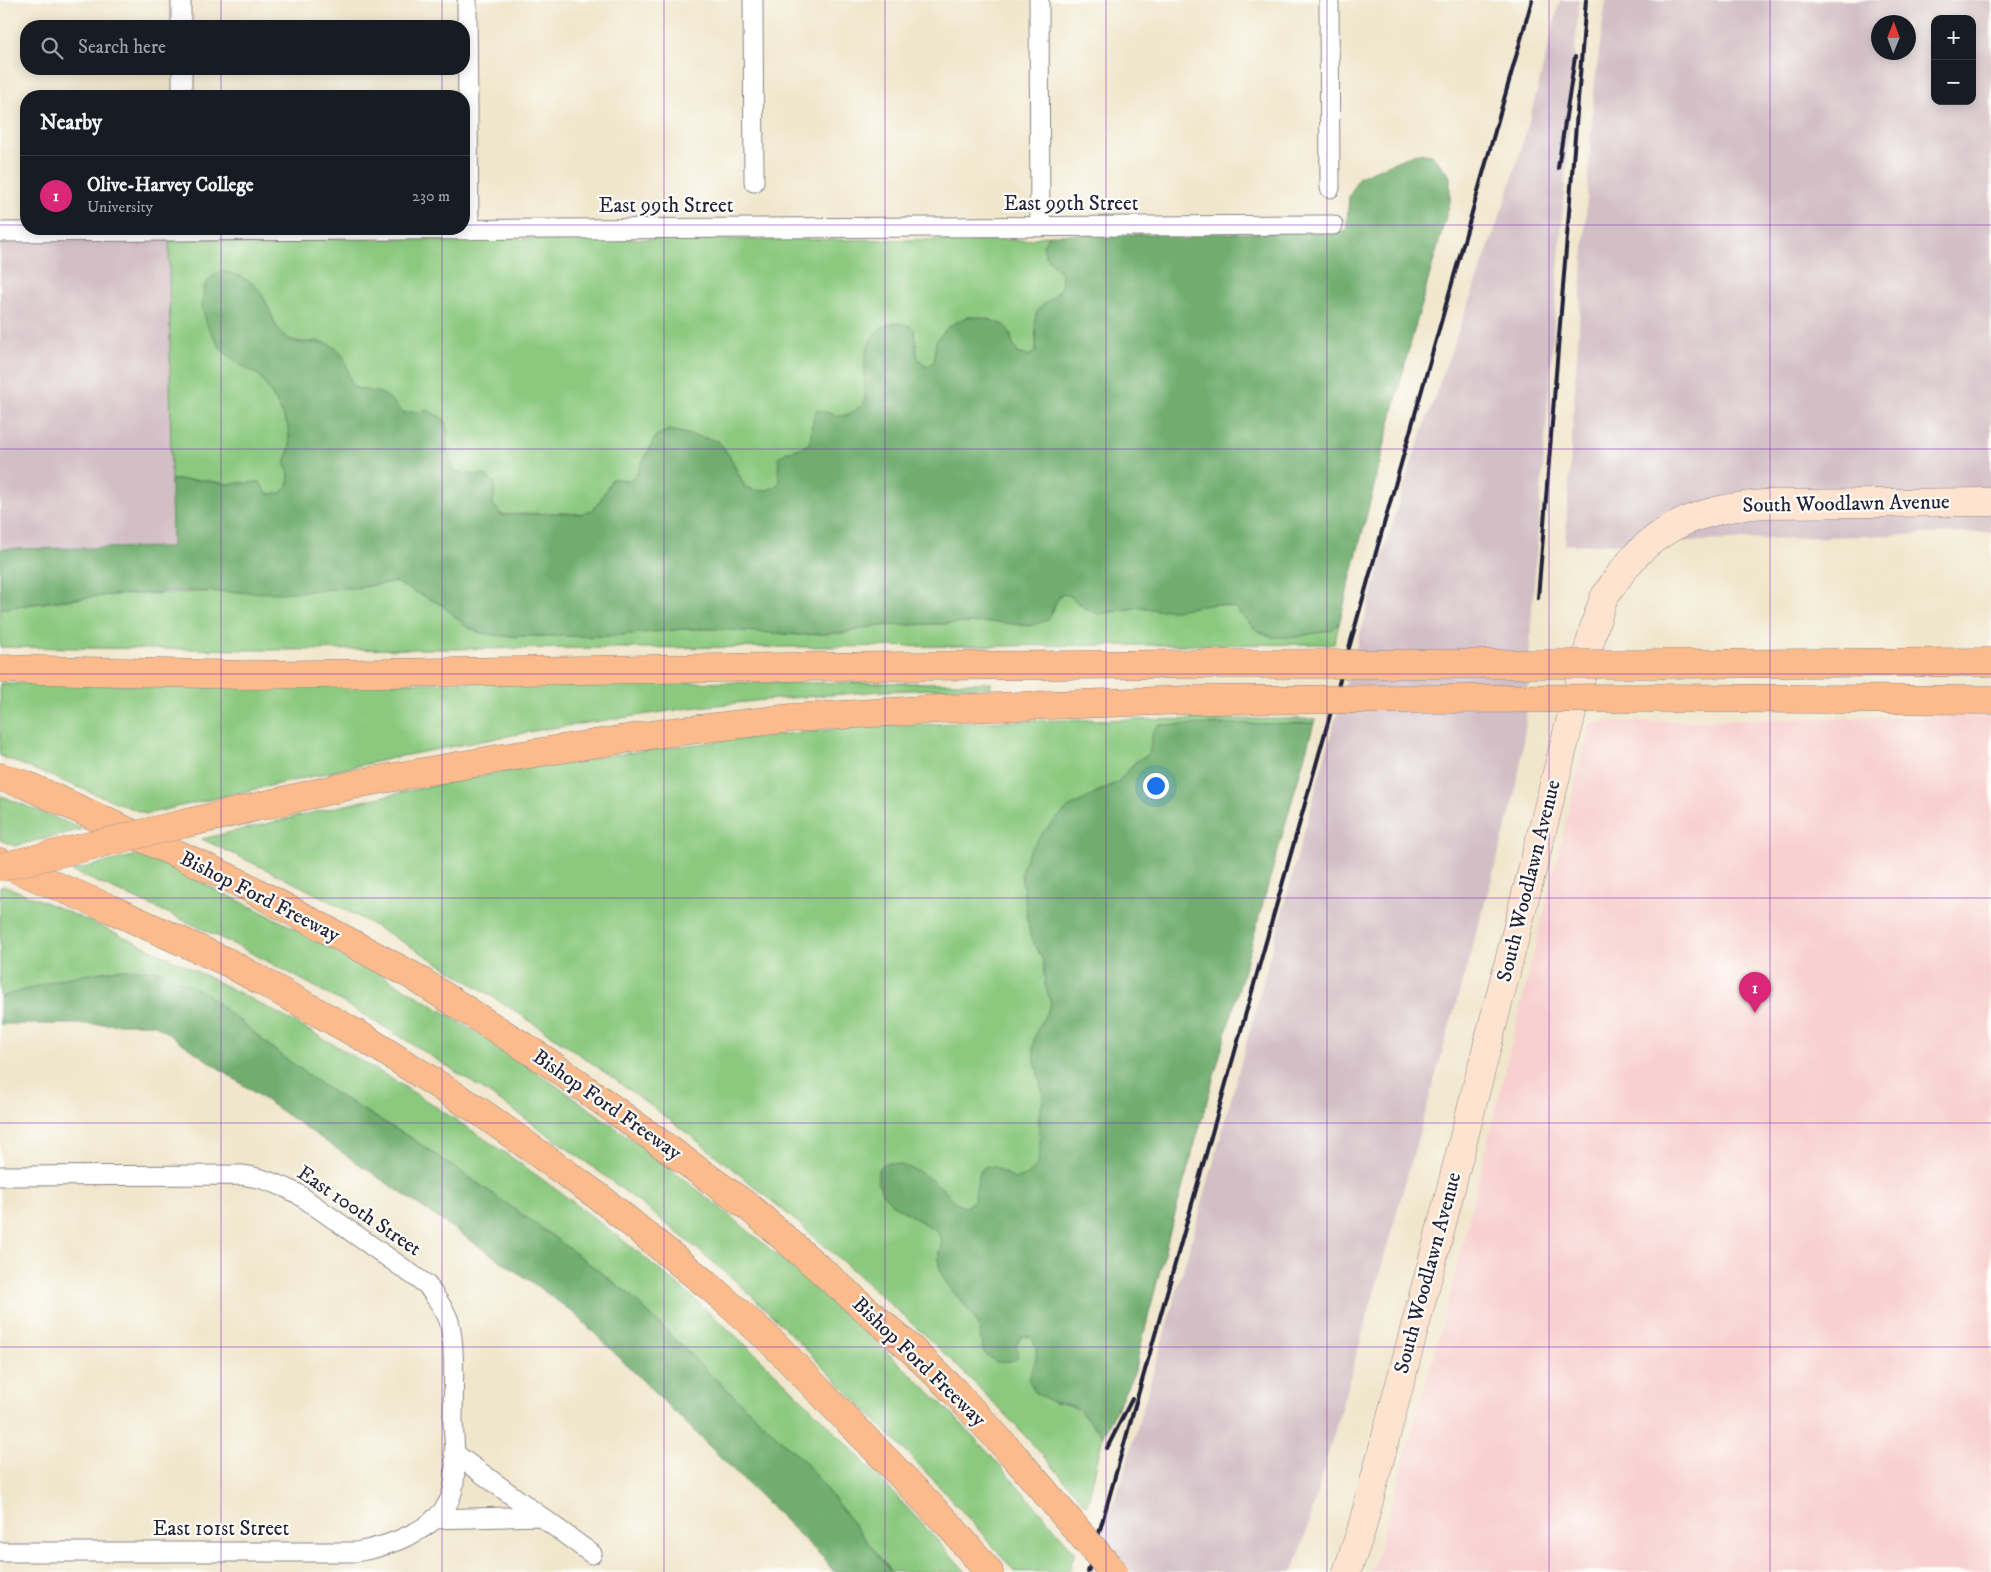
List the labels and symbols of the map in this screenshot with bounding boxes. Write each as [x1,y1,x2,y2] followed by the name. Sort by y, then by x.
[1871,15,1916,60] north arrow
[1004,191,1139,217] street label: East 99th Street
[599,193,734,219] street label: East 99th Street
[1742,489,1950,519] street label: South Woodlawn Avenue
[1143,773,1169,799] your location
[1491,777,1567,985] street label: South Woodlawn Avenue
[176,845,345,949] street label: Bishop Ford Freeway
[1739,972,1771,1013] pin: 1
[527,1044,687,1167] street label: Bishop Ford Freeway
[292,1160,426,1262] street label: East 100th Street
[1389,1169,1467,1376] street label: South Woodlawn Avenue
[847,1291,992,1433] street label: Bishop Ford Freeway
[153,1516,290,1542] street label: East 101st Street

